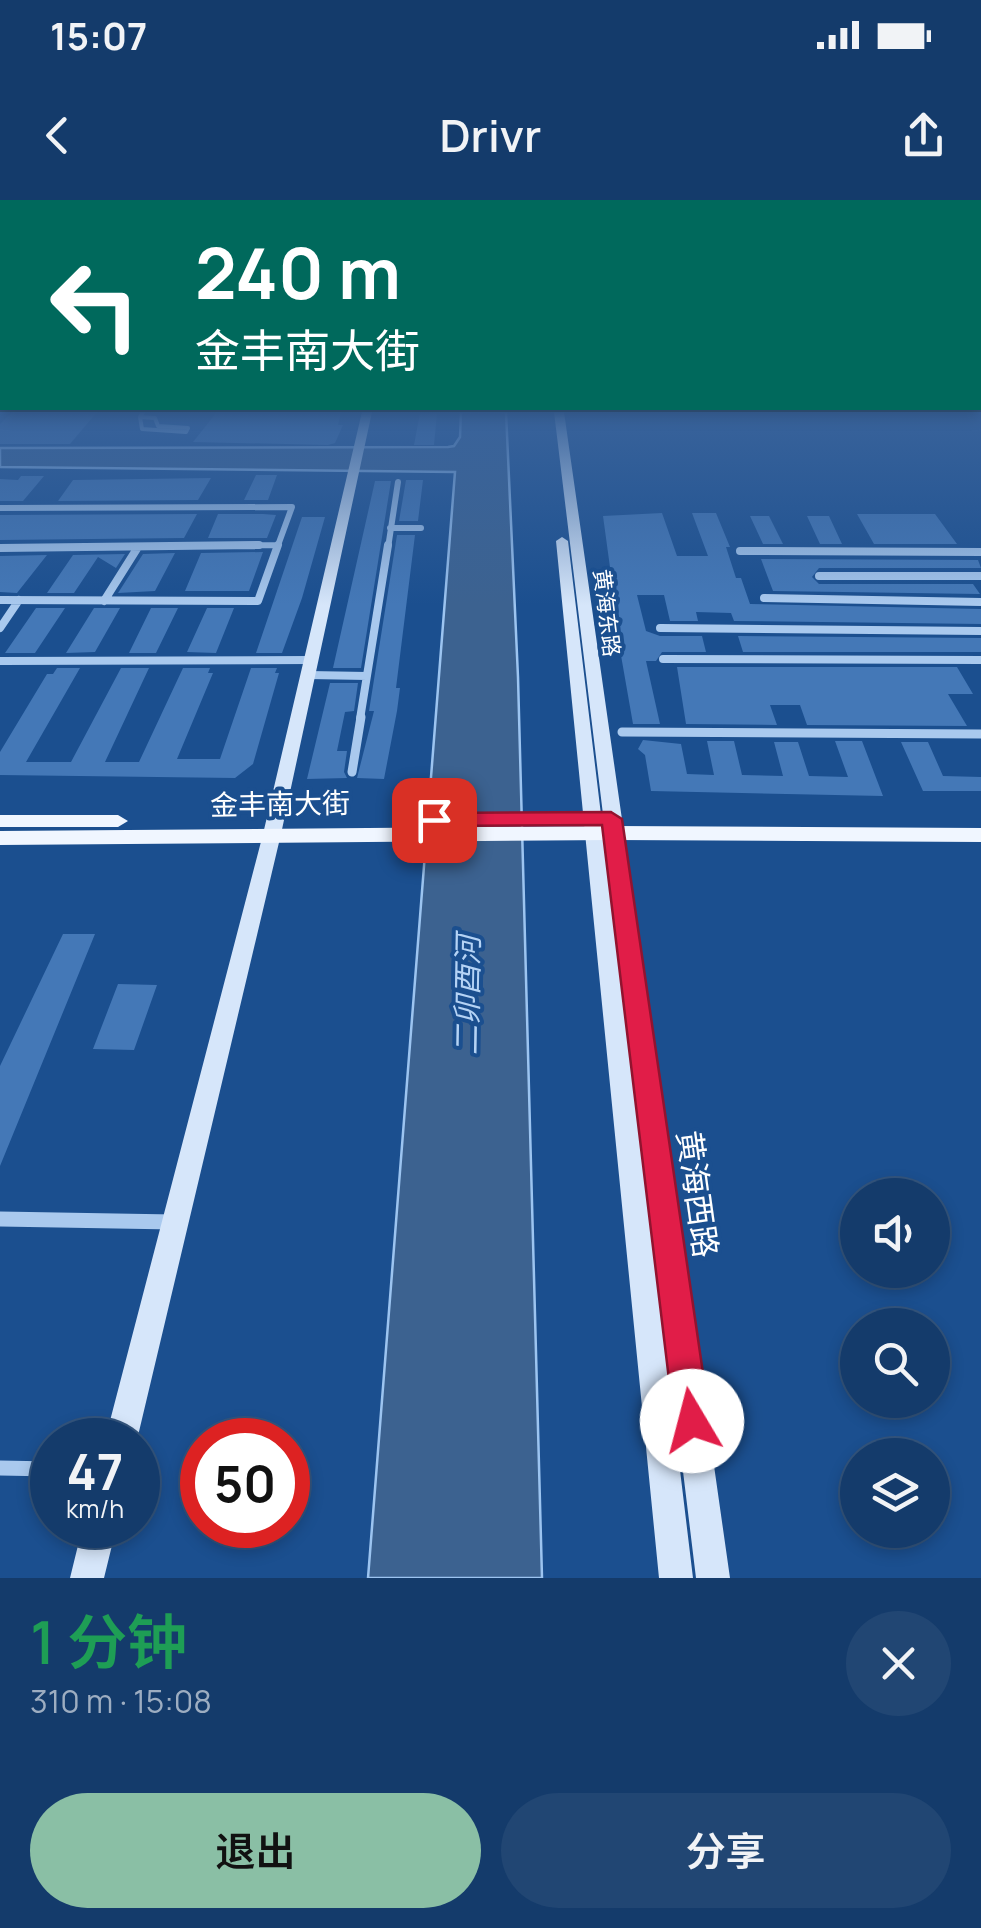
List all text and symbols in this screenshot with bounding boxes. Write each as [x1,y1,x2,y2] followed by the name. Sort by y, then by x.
[50,9,147,61] text: 15:07
[440,104,541,166] text: Drivr
[30,108,85,163] icon: back
[896,108,951,163] icon: share
[195,224,401,320] text: 240 m
[30,240,160,370] icon: left
[195,319,420,381] text: 金丰南大街
[587,567,627,659] street label: 黄海东路
[392,778,477,863] pin
[210,783,350,823] street label: 金丰南大街
[407,793,462,848] icon: arrive
[445,930,488,1055] water label: 二卯酉河
[667,1127,729,1260] street label: 黄海西路
[840,1178,950,1548] map controls
[840,1178,950,1288] button: sound
[840,1308,950,1418] button: search
[640,1369,744,1473] position arrow
[180,1418,310,1548] speed limit sign: 50
[66,1437,124,1505] text: 47
[840,1438,950,1548] button: layers
[66,1491,124,1526] text: km/h
[30,1600,187,1682] text: 1 分钟
[846,1611,951,1716] button: close
[30,1679,212,1723] text: 310 m · 15:08
[30,1793,481,1908] button: 退出
[501,1793,951,1908] button: 分享

